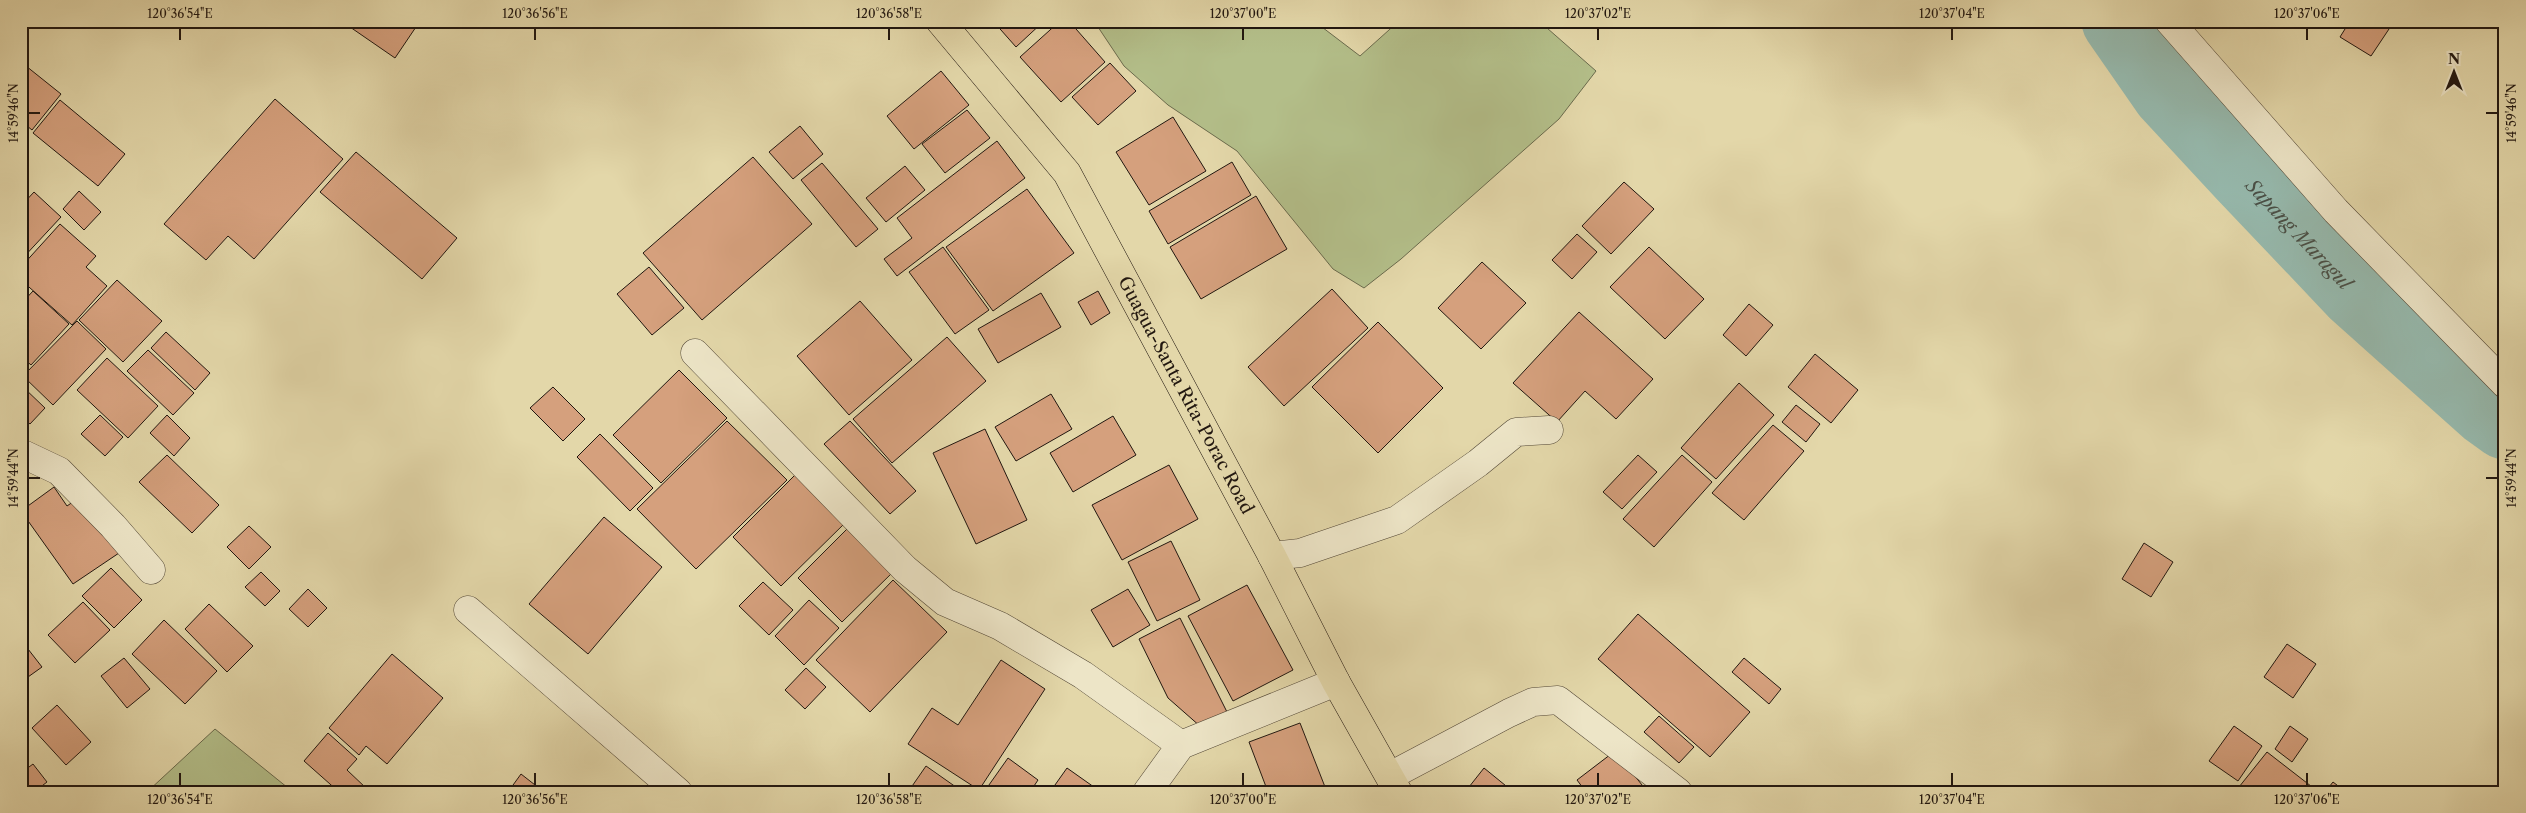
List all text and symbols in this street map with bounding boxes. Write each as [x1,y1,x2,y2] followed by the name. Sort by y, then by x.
[147,6,213,21] text: 120°36'54"E
[502,6,568,21] text: 120°36'56"E
[856,6,922,21] text: 120°36'58"E
[1210,6,1276,21] text: 120°37'00"E
[1565,6,1631,21] text: 120°37'02"E
[1919,6,1985,21] text: 120°37'04"E
[2274,6,2340,21] text: 120°37'06"E
[2428,48,2478,98] north arrow
[2448,50,2460,68] text: N
[6,83,21,143] text: 14°59'46"N
[2504,83,2519,143] text: 14°59'46"N
[2240,174,2358,296] water label: Sapang Maragul
[1113,273,1258,518] street label: Guagua-Santa Rita-Porac Road
[6,448,21,508] text: 14°59'44"N
[2504,448,2519,508] text: 14°59'44"N
[147,792,213,807] text: 120°36'54"E
[502,792,568,807] text: 120°36'56"E
[856,792,922,807] text: 120°36'58"E
[1210,792,1276,807] text: 120°37'00"E
[1565,792,1631,807] text: 120°37'02"E
[1919,792,1985,807] text: 120°37'04"E
[2274,792,2340,807] text: 120°37'06"E

